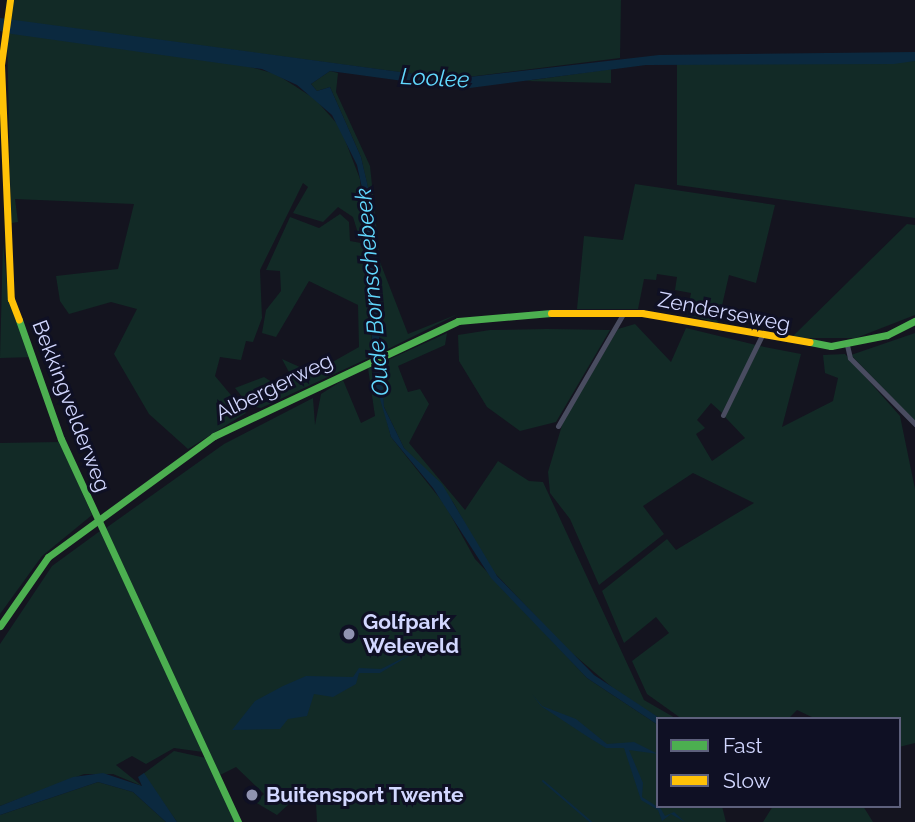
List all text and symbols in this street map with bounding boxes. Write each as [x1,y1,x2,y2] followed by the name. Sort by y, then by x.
[400,62,470,94] water label: Loolee
[349,187,395,397] water label: Oude Bornschebeek
[656,287,792,337] street label: Zenderseweg
[27,317,115,495] street label: Bekkingvelderweg
[211,348,337,426] street label: Albergerweg
[363,609,459,659] place label: Golfpark Weleveld
[341,626,357,642] marker: Golfpark Weleveld
[656,717,901,808] legend
[723,733,763,758] text: Fast
[723,768,771,793] text: Slow
[266,782,464,808] place label: Buitensport Twente
[244,787,260,803] marker: Buitensport Twente

